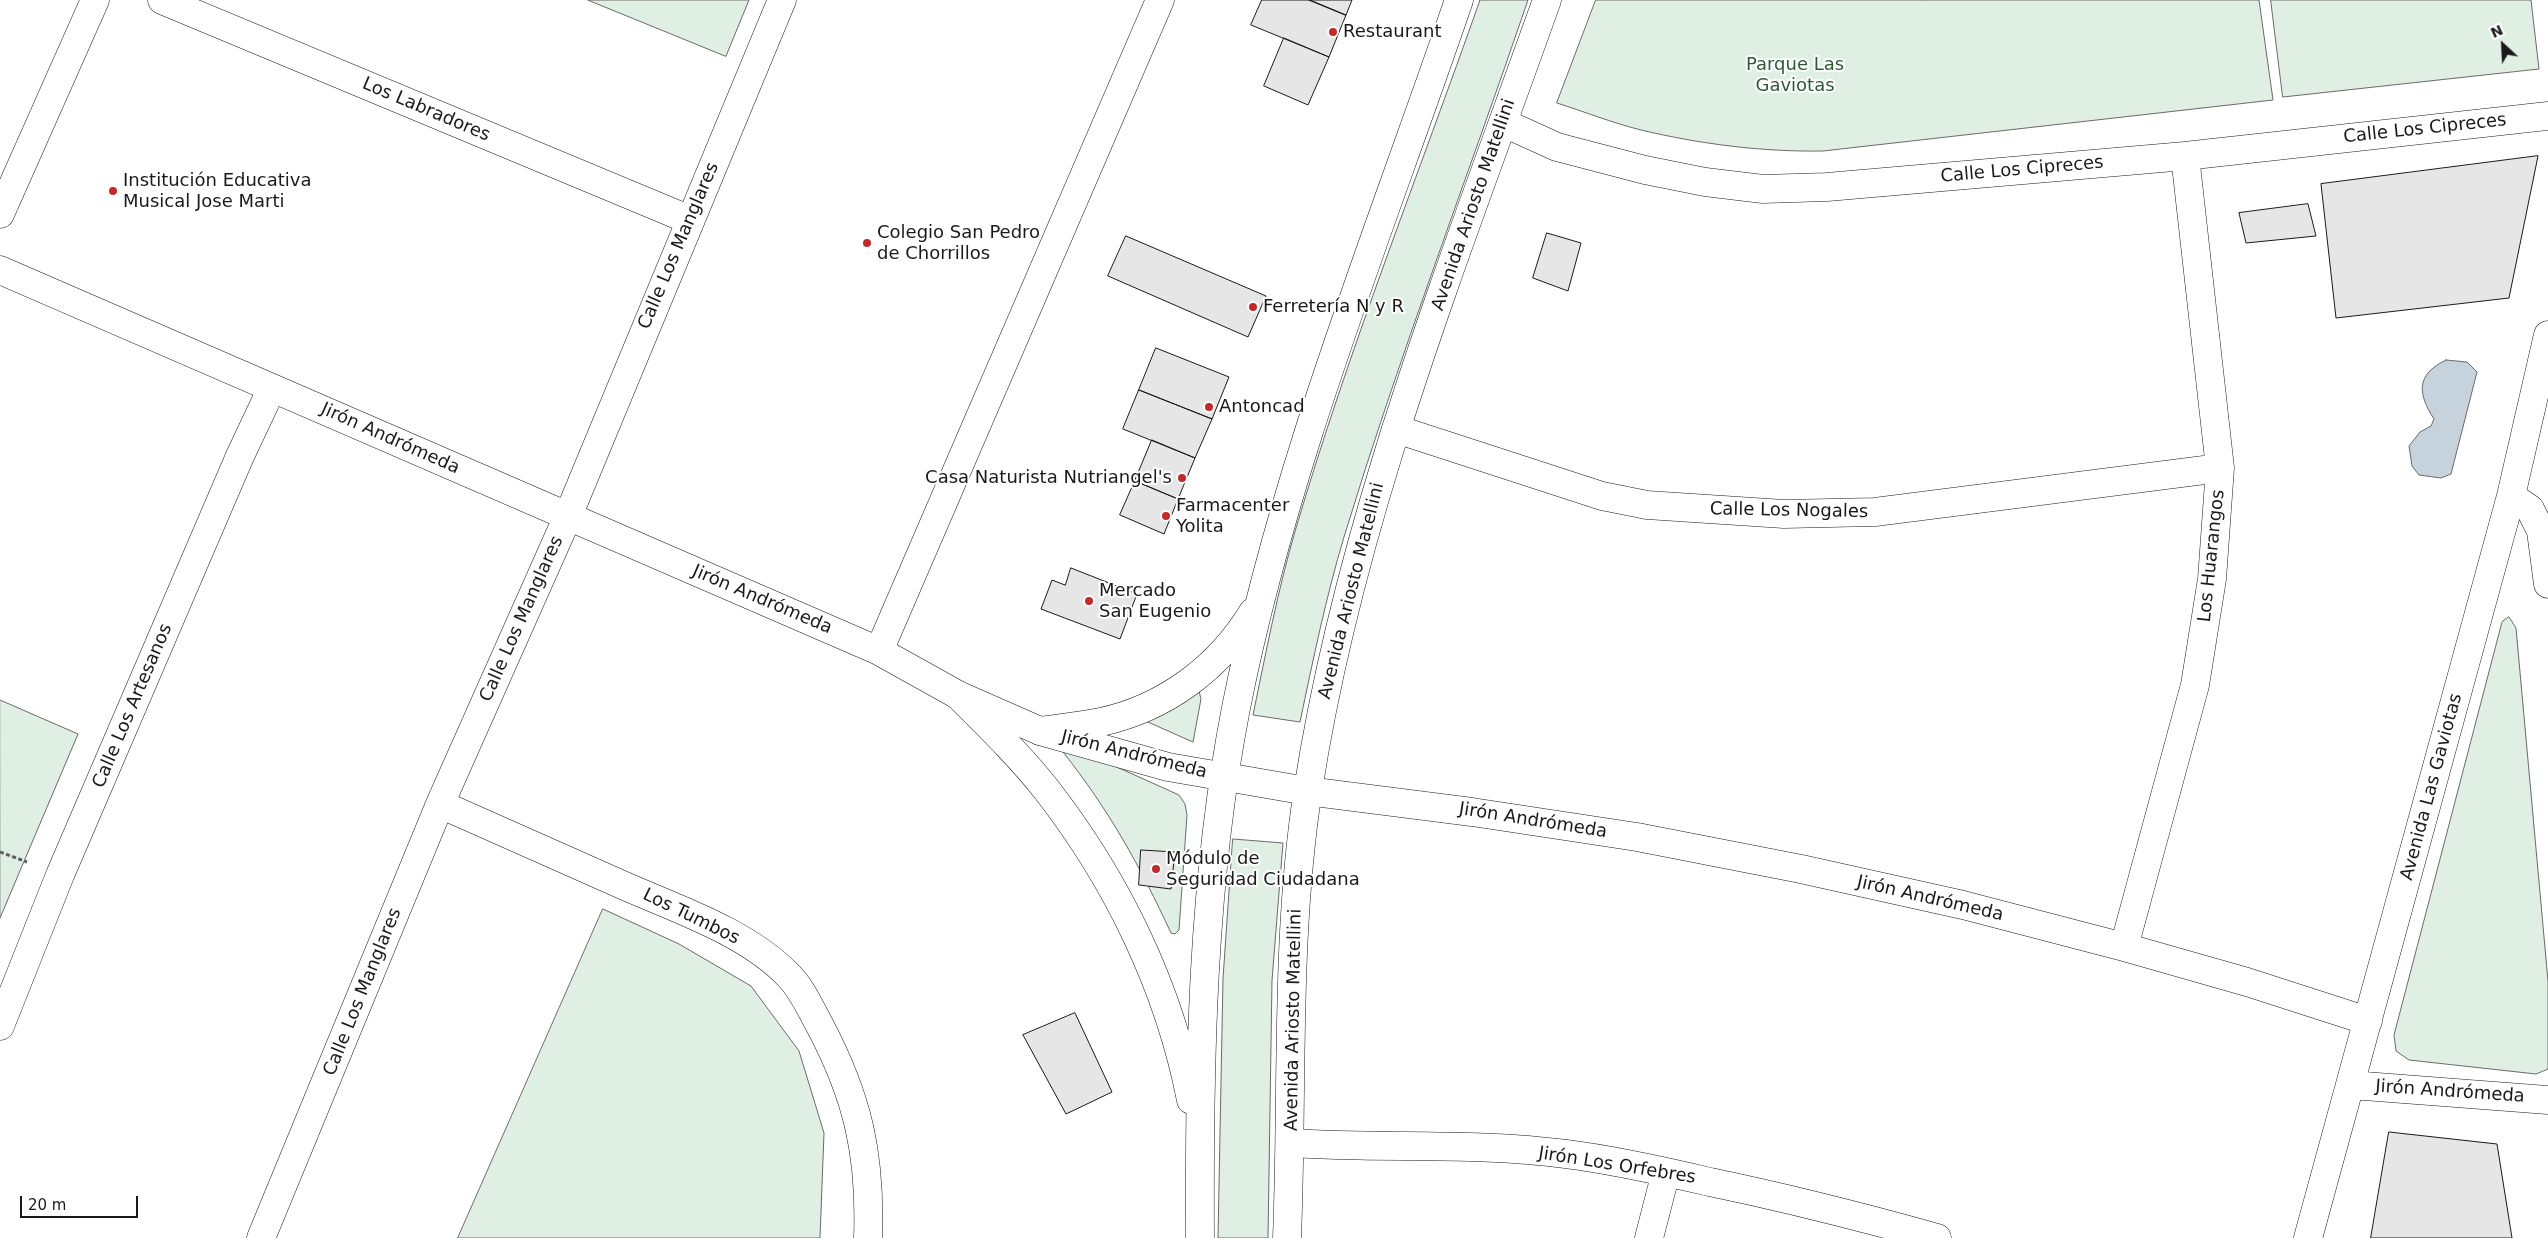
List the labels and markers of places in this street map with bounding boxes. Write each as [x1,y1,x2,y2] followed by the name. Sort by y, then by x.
[1343,21,1442,43] place label: Restaurant
[1327,26,1339,38] marker: Restaurant
[123,170,312,212] place label: Institución Educativa Musical Jose Marti
[107,185,119,197] marker: Institución Educativa Musical Jose Marti
[877,222,1040,264] place label: Colegio San Pedro de Chorrillos
[861,237,873,249] marker: Colegio San Pedro de Chorrillos
[1263,296,1404,318] place label: Ferretería N y R
[1247,301,1259,313] marker: Ferretería N y R
[1219,396,1305,418] place label: Antoncad
[1203,401,1215,413] marker: Antoncad
[925,467,1172,489] place label: Casa Naturista Nutriangel's
[1176,472,1188,484] marker: Casa Naturista Nutriangel's
[1176,495,1289,538] place label: Farmacenter Yolita
[1160,510,1172,522] marker: Farmacenter Yolita
[1099,580,1211,622] place label: Mercado San Eugenio
[1083,595,1095,607] marker: Mercado San Eugenio
[1166,848,1360,891] place label: Módulo de Seguridad Ciudadana
[1150,863,1162,875] marker: Módulo de Seguridad Ciudadana

